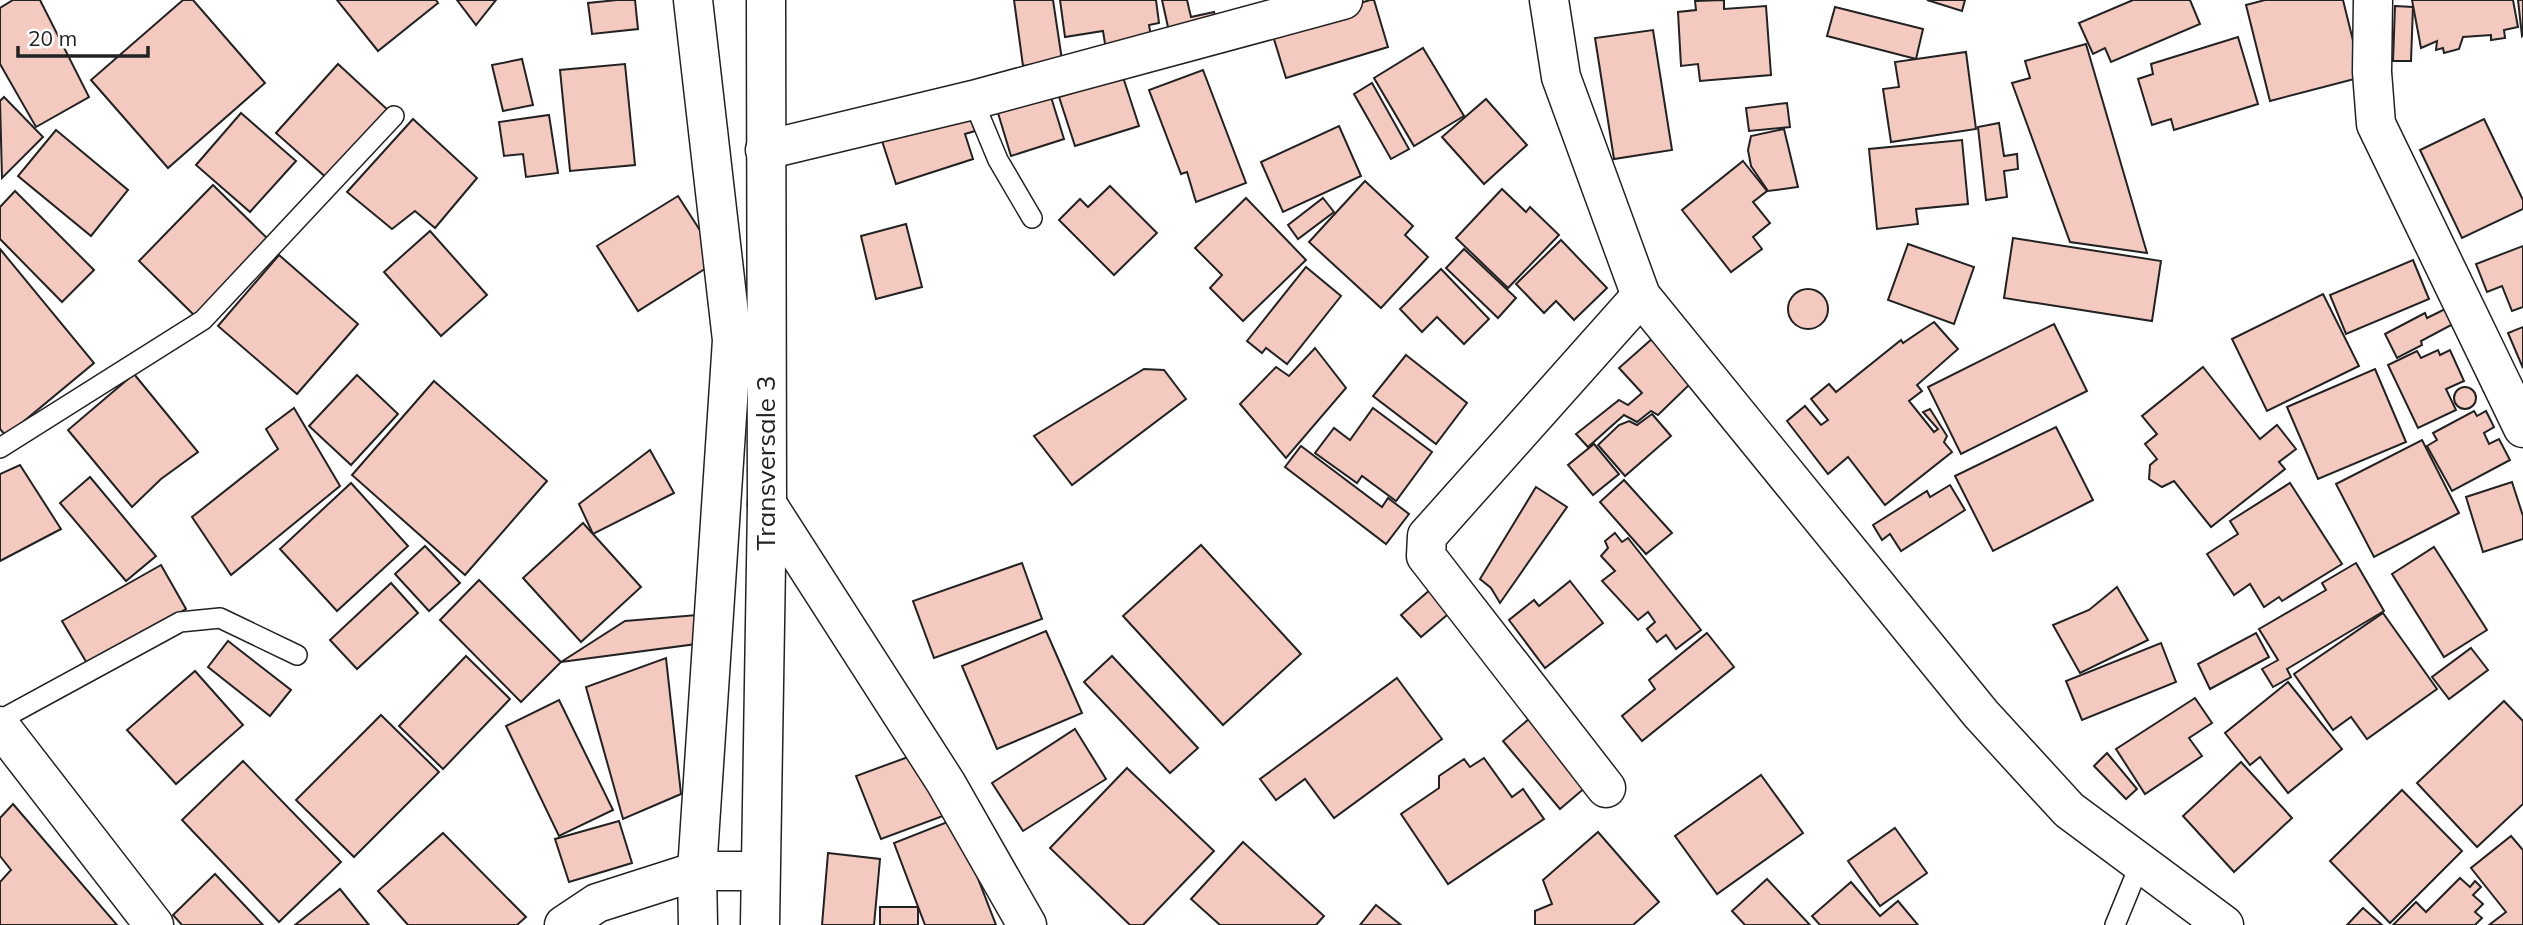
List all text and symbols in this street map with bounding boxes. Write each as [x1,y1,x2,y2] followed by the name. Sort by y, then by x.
[18,14,147,58] scale bar
[28,25,77,51] text: 20 m
[749,376,782,550] street label: Transversale 3

